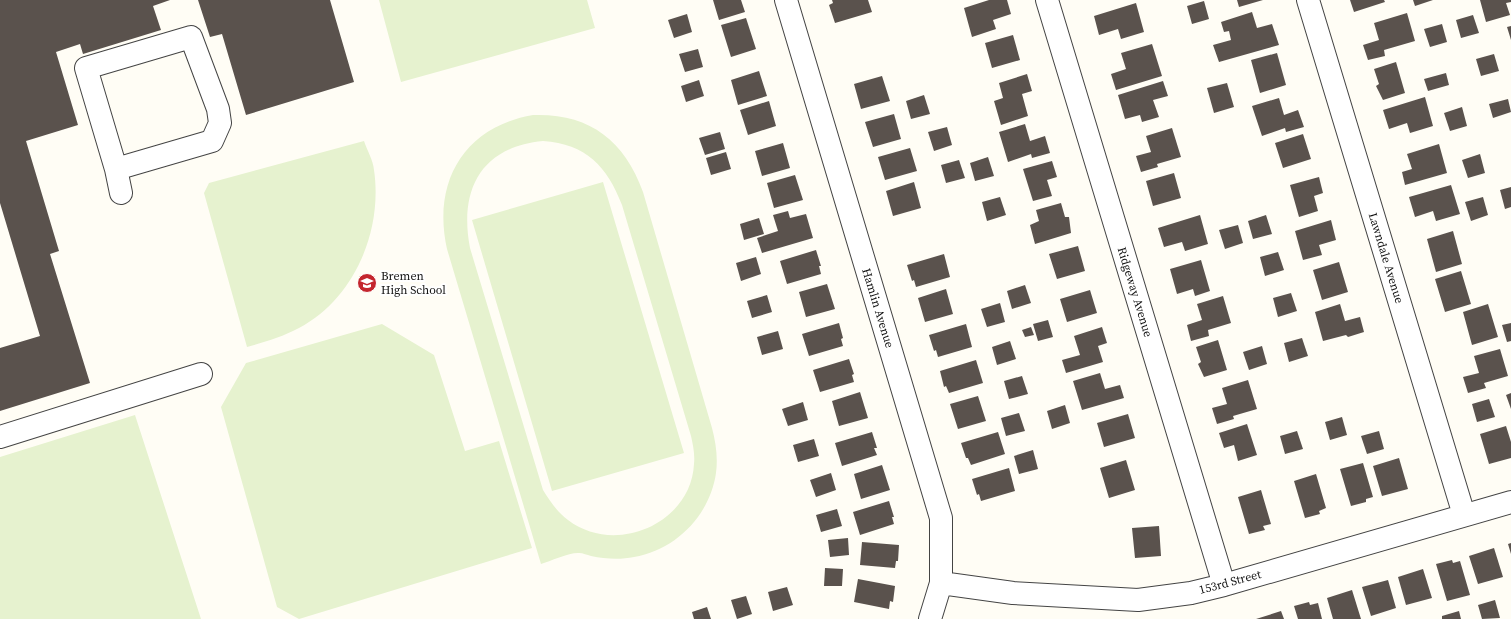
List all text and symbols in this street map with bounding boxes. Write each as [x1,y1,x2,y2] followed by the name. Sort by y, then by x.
[1365,211,1407,305] street label: Lawndale Avenue
[1114,245,1156,339] street label: Ridgeway Avenue
[858,266,898,350] street label: Hamlin Avenue
[381,268,446,298] place label: Bremen High School
[356,272,378,294] school or university icon: Bremen High School
[1197,566,1263,598] street label: 153rd Street

